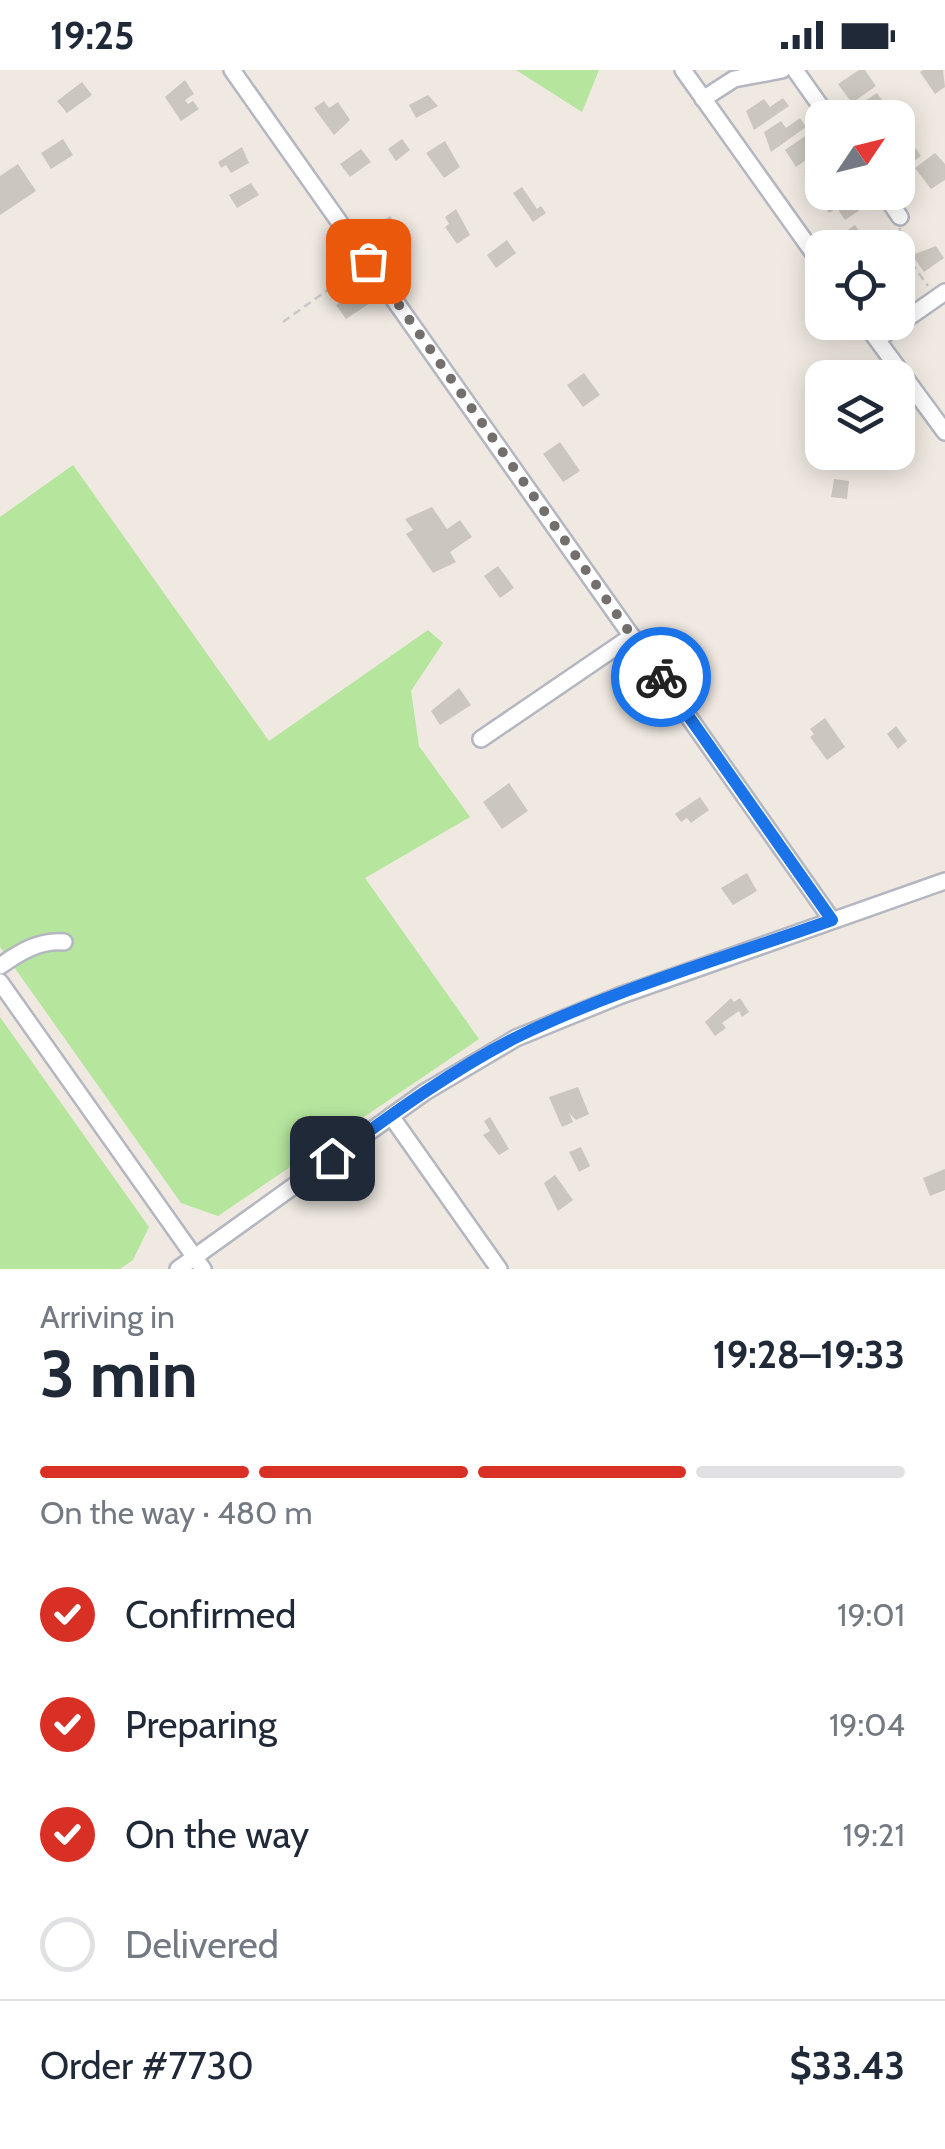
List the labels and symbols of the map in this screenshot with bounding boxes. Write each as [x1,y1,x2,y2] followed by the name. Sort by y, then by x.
[805,100,915,210] north arrow
[326,219,411,304] pin
[611,627,711,727] courier
[290,1116,375,1201] pin

